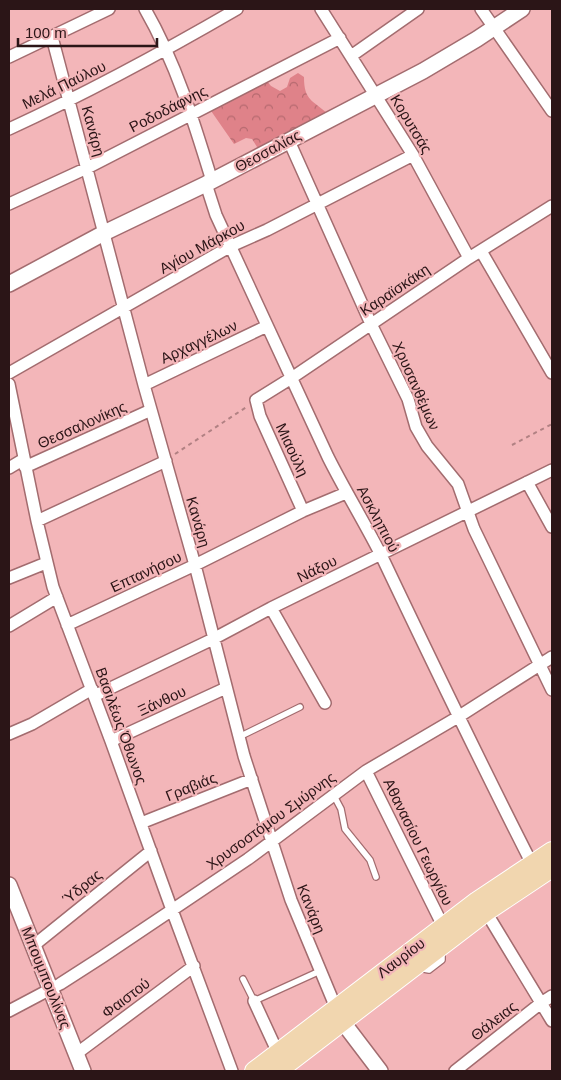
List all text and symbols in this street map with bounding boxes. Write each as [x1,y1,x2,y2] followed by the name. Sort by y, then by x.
[18,15,156,47] scale bar
[25,24,67,41] text: 100 m
[19,57,108,112] street label: Μελά Παύλου
[126,82,209,135] street label: Ροδοδάφνης
[387,91,436,156] street label: Κορυτσάς
[79,104,108,158] street label: Κανάρη
[232,126,304,175] street label: Θεσσαλίας
[156,216,247,277] street label: Αγίου Μάρκου
[357,260,433,319] street label: Καραϊσκάκη
[158,316,240,367] street label: Αρχαγγέλων
[389,339,444,433] street label: Χρυσανθέμων
[35,397,129,452] street label: Θεσσαλονίκης
[273,420,312,479] street label: Μιαούλη
[354,483,403,555] street label: Ασκληπιού
[183,495,214,549] street label: Κανάρη
[108,548,184,595] street label: Επτανήσου
[294,552,340,585] street label: Νάξου
[92,665,151,787] street label: Βασιλέως Όθωνος
[135,682,188,719] street label: Ξάνθου
[203,768,338,873] street label: Χρυσοστόμου Σμύρνης
[163,769,219,804] street label: Γραβιάς
[380,776,457,908] street label: Αθανασίου Γεωργίου
[59,866,105,908] street label: Ύδρας
[294,882,329,936] street label: Κανάρη
[18,924,75,1031] street label: Μπουμπουλίνας
[373,934,428,981] street label: Λαυρίου
[98,974,153,1021] street label: Φαιστού
[467,997,520,1044] street label: Θάλειας

